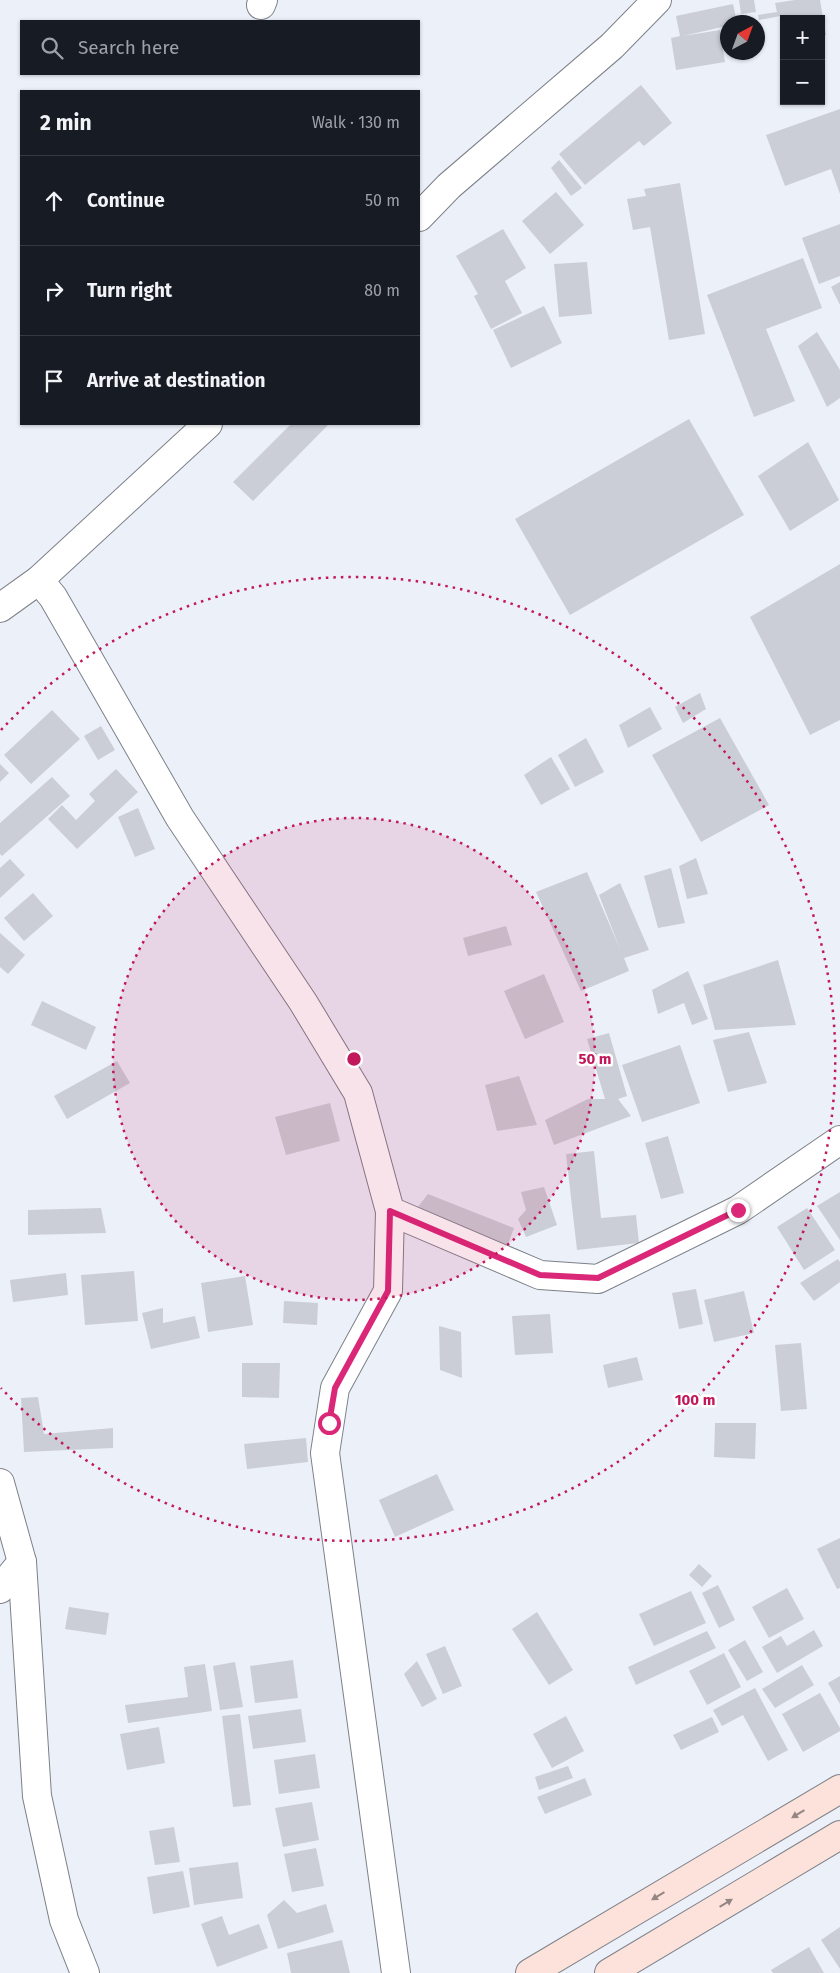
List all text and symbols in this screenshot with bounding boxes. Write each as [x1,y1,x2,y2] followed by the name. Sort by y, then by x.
[720,15,765,60] north arrow
[780,15,825,105] map controls
[780,15,825,60] button: +
[20,20,420,75] search box
[38,34,66,62] icon: search
[78,36,179,59] text: Search here
[780,60,825,105] button: −
[40,110,92,136] text: 2 min
[312,113,400,132] text: Walk · 130 m
[40,187,68,215] icon: ahead
[87,189,165,212] text: Continue
[365,191,400,210] text: 50 m
[40,277,68,305] icon: right
[87,279,172,302] text: Turn right
[364,281,400,300] text: 80 m
[40,367,68,395] icon: arrive
[87,369,266,392] text: Arrive at destination
[345,1050,363,1068] centre of rings
[578,1050,612,1068] text: 50 m
[727,1199,750,1222] route end
[675,1391,715,1409] text: 100 m
[318,1412,341,1435] route start
[792,1809,805,1818] one-way arrow
[652,1892,665,1901] one-way arrow
[720,1899,733,1908] one-way arrow

